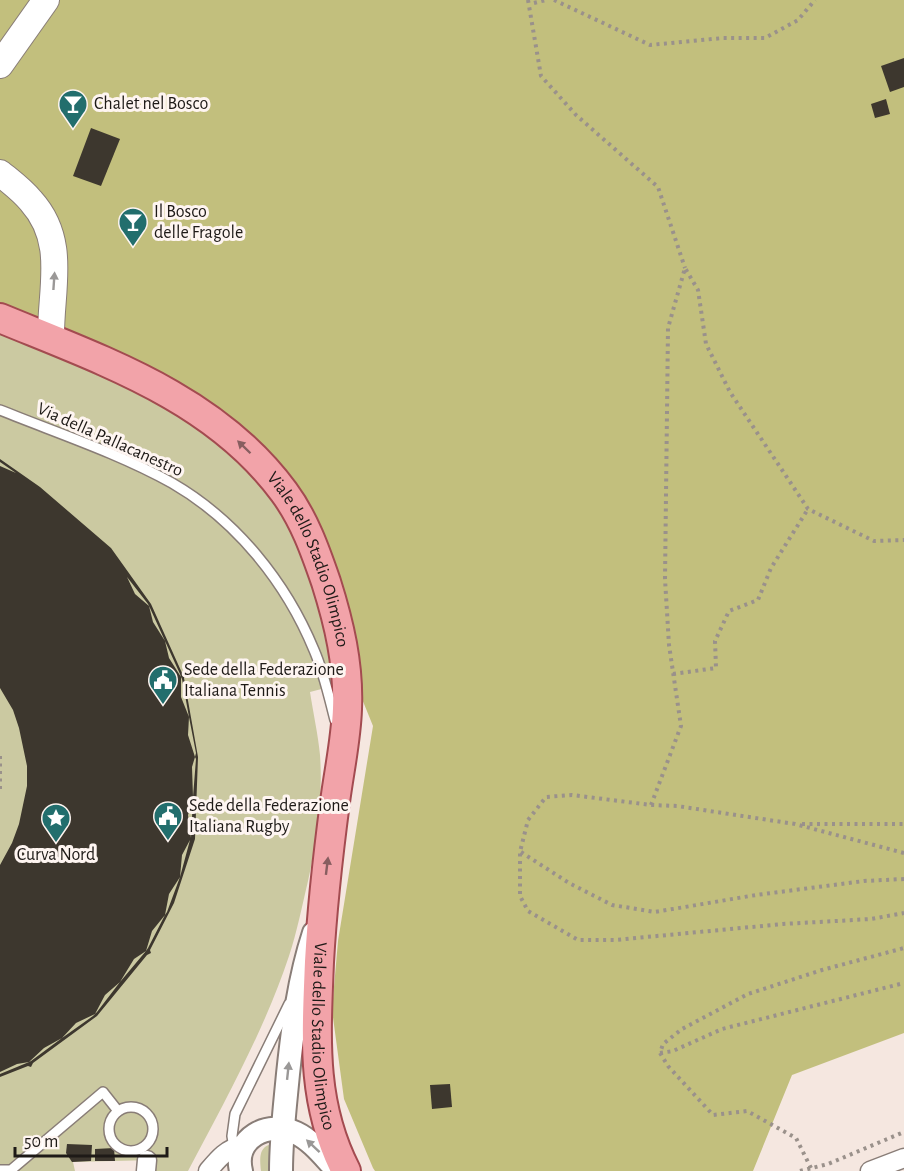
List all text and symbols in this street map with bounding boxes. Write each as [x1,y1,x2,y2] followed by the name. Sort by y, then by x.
[57,88,89,130] bar icon: Chalet nel Bosco
[94,95,208,113] place label: Chalet nel Bosco
[154,203,243,242] place label: Il Bosco delle Fragole
[117,206,149,248] bar icon: Il Bosco delle Fragole
[49,271,58,290] one-way arrow
[34,400,186,480] street label: Via della Pallacanestro
[238,441,252,455] one-way arrow
[263,469,351,649] street label: Viale dello Stadio Olimpico
[184,661,344,700] place label: Sede della Federazione Italiana Tennis
[147,664,179,706] public building icon: Sede della Federazione Italiana Tennis
[189,797,349,836] place label: Sede della Federazione Italiana Rugby
[152,800,184,842] public building icon: Sede della Federazione Italiana Rugby
[40,802,72,844] place icon: Curva Nord
[17,846,95,864] place label: Curva Nord
[322,856,332,875] one-way arrow
[308,941,338,1132] street label: Viale dello Stadio Olimpico
[283,1061,293,1080] one-way arrow
[15,1120,166,1158] scale bar
[24,1133,58,1151] text: 50 m
[305,1139,320,1153] one-way arrow

